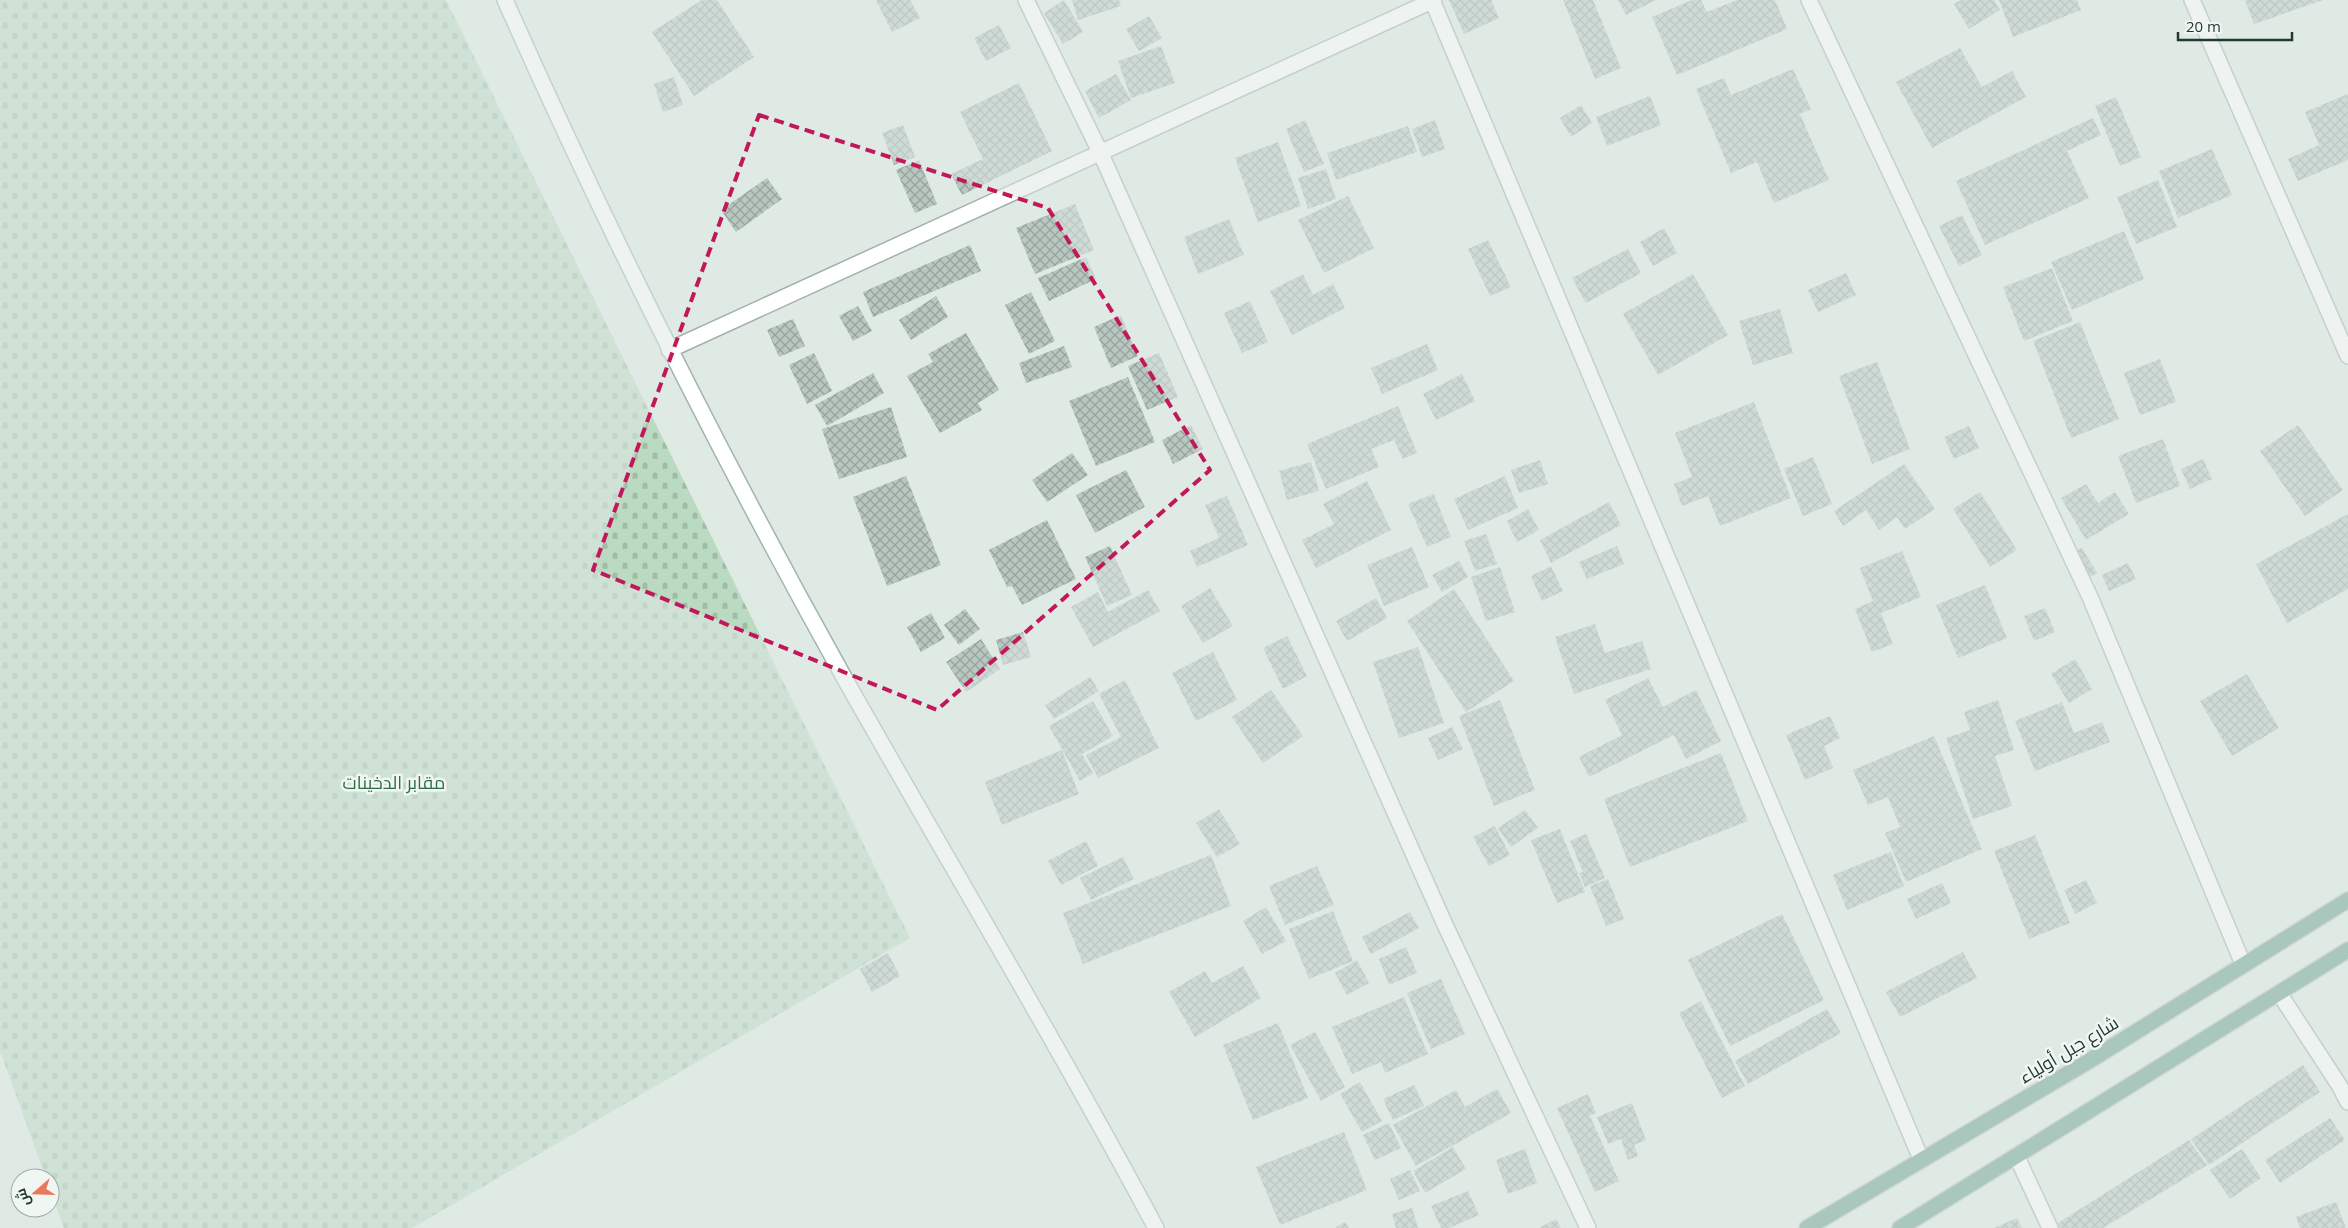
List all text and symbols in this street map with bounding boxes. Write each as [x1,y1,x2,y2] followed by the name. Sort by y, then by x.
[2178,10,2292,42] scale bar
[2186,16,2221,36] text: 20 m
[343,770,445,794] park label: مقابر الدخينات
[2014,1010,2123,1089] street label: شارع جبل أولياء
[10,1168,60,1218] north arrow
[10,1186,34,1209] text: ش

